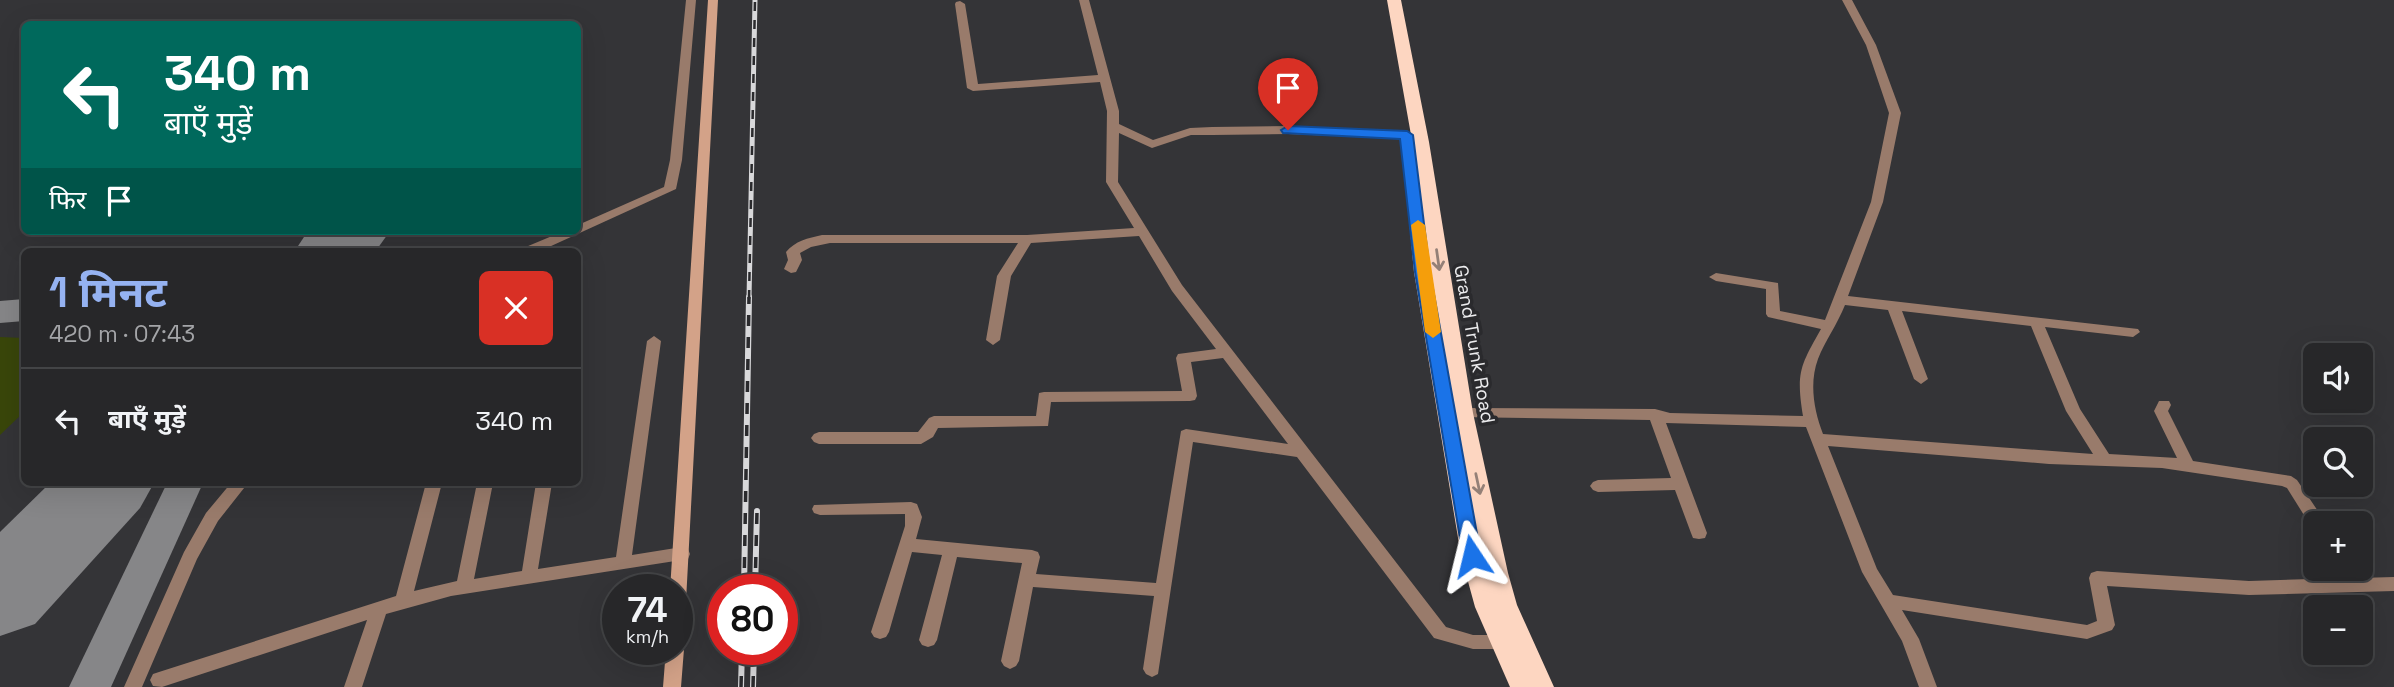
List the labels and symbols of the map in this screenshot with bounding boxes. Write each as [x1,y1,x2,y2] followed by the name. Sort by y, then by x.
[1258,58,1318,130] pin
[1432,249,1445,271] one-way arrow
[1448,263,1501,425] street label: Grand Trunk Road
[1471,472,1485,495] one-way arrow
[1435,519,1509,593] position arrow
[707,574,798,665] speed limit sign: 80

